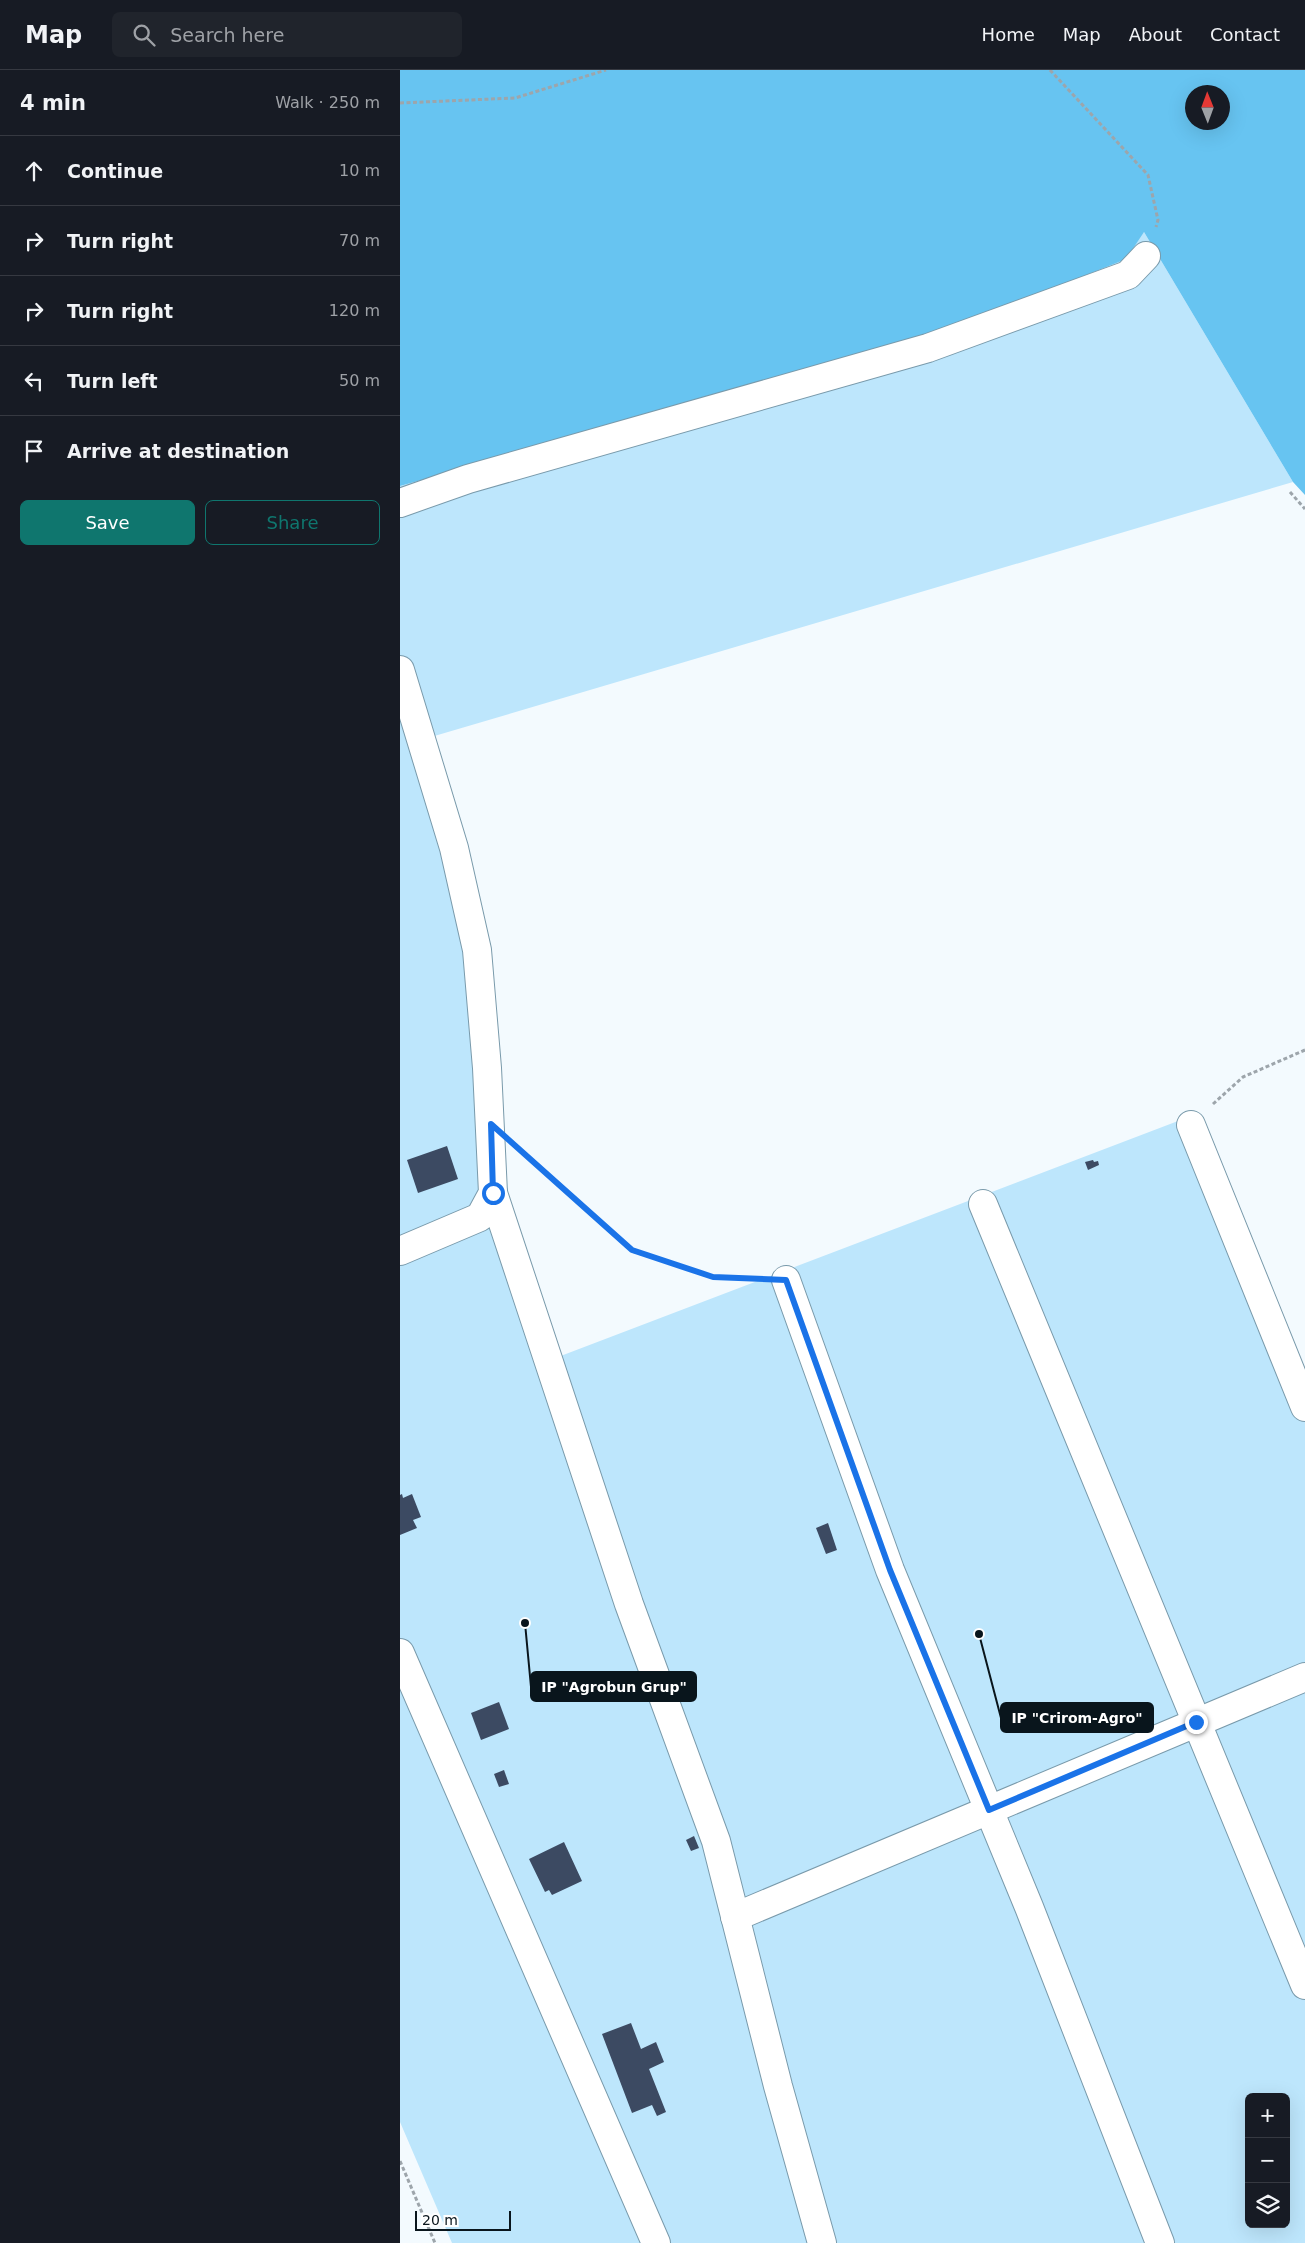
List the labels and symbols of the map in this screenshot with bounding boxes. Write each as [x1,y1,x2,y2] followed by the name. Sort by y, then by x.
[1185,85,1230,130] north arrow
[482,1182,505,1205] route start
[531,1672,696,1701] callout: IP "Agrobun Grup"
[541,1679,687,1695] text: IP "Agrobun Grup"
[1001,1703,1153,1732] callout: IP "Crirom-Agro"
[1011,1710,1143,1726] text: IP "Crirom-Agro"
[1185,1711,1208,1734] route end
[415,2208,511,2231] scale bar

